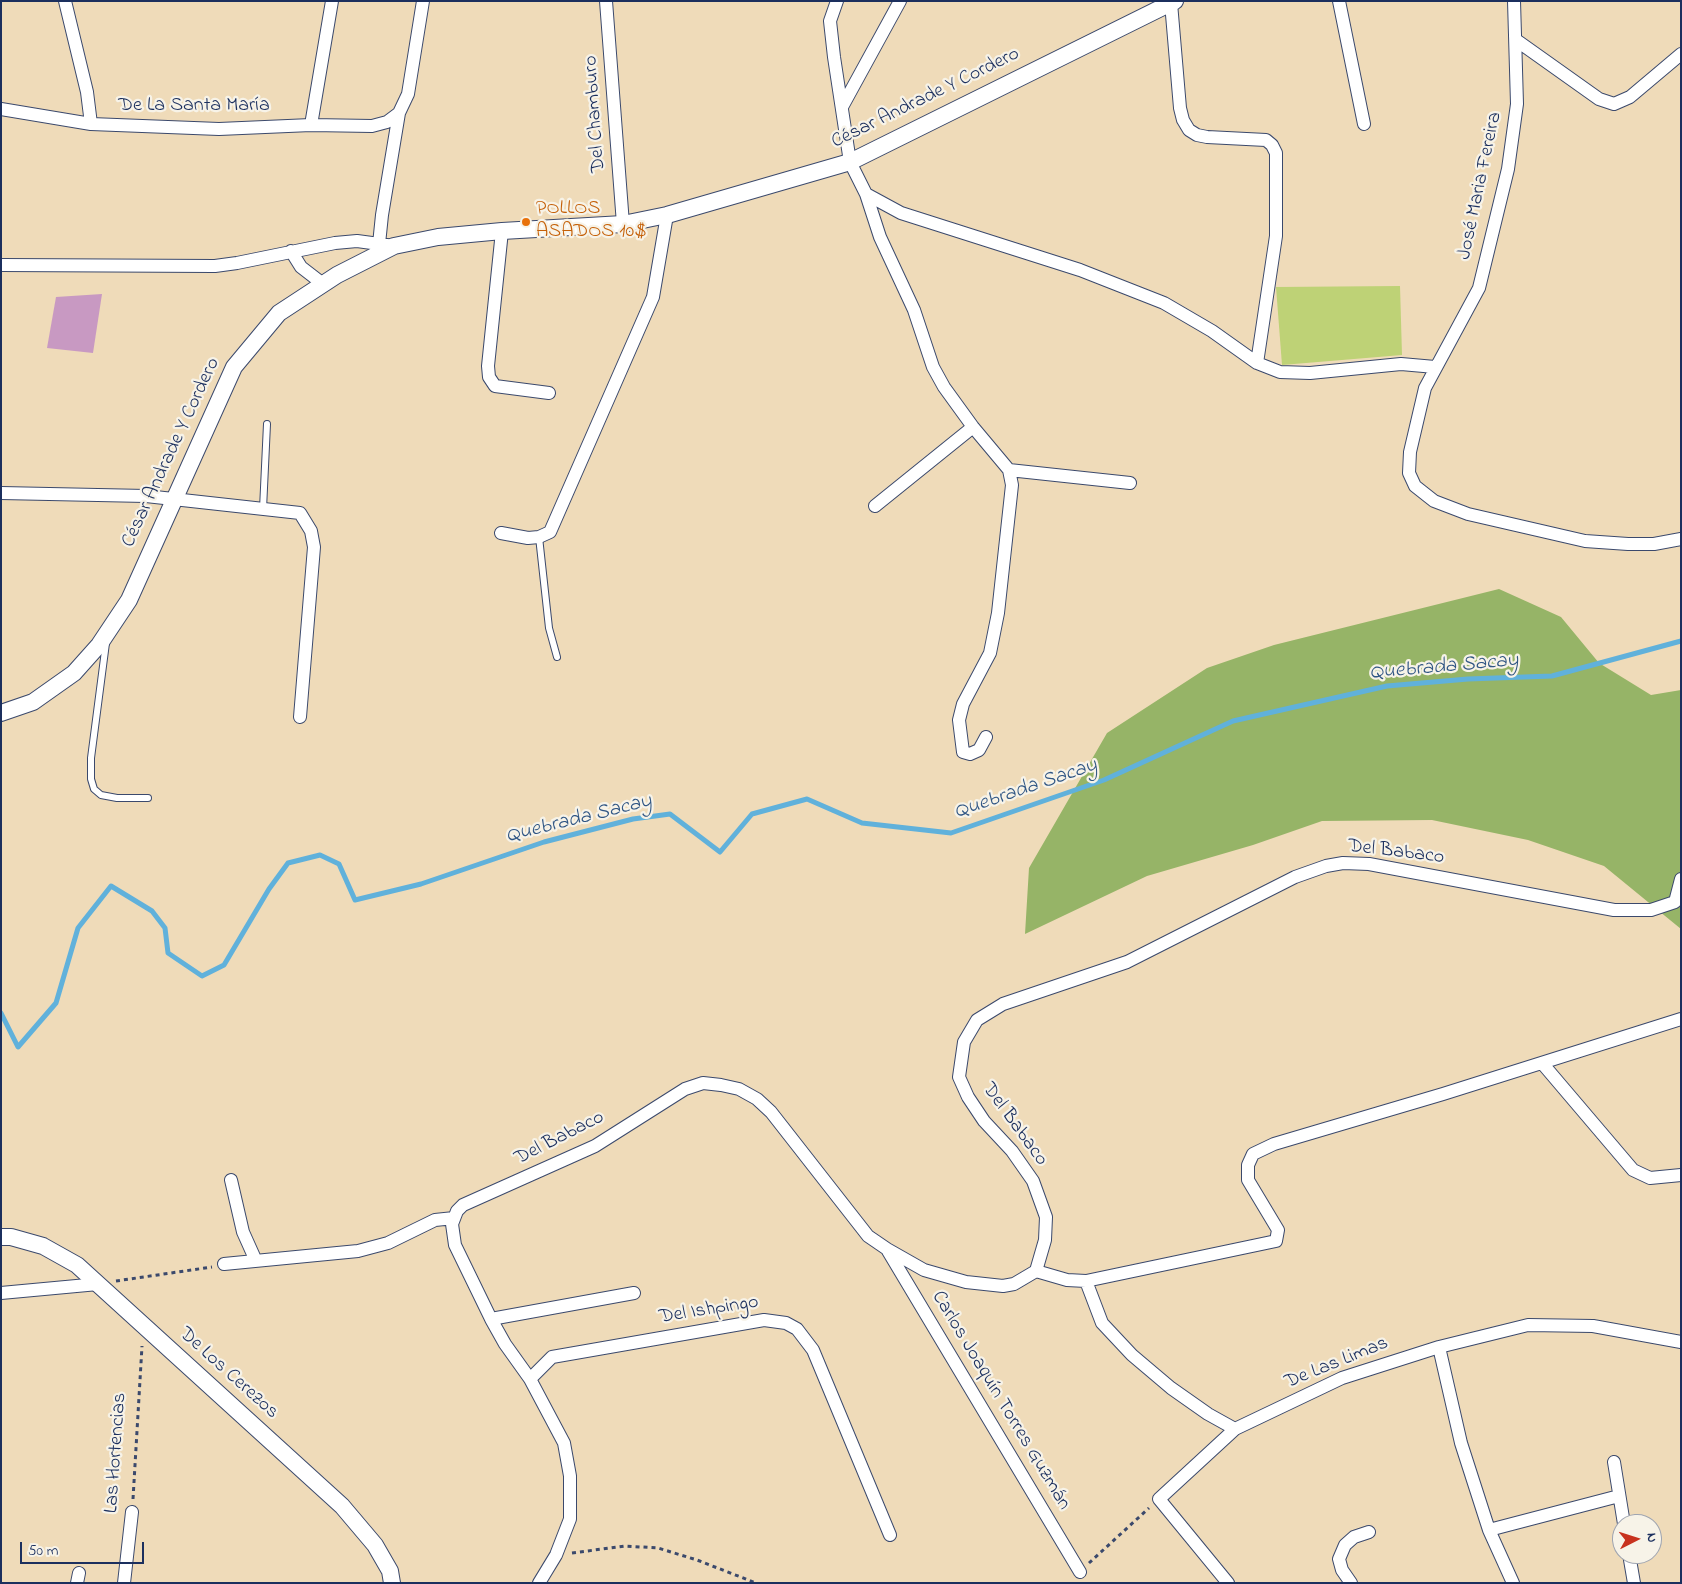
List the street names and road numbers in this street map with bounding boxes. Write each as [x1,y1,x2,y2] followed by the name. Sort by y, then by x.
[828,43,1024,155] street label: César Andrade Y Cordero
[580,55,612,173] street label: Del Chamburo
[118,95,270,119] street label: De La Santa María
[1454,110,1508,262] street label: José Maria Fereira
[118,354,226,552] street label: César Andrade Y Cordero
[1346,835,1446,871] street label: Del Babaco
[976,1079,1052,1171] street label: Del Babaco
[511,1106,609,1172] street label: Del Babaco
[925,1287,1075,1515] street label: Carlos Joaquín Torres Guzmán
[658,1291,760,1331] street label: Del Ishpingo
[173,1323,283,1425] street label: De Los Cerezos
[1282,1332,1392,1396] street label: De Las Limas
[101,1392,133,1514] street label: Las Hortencias

